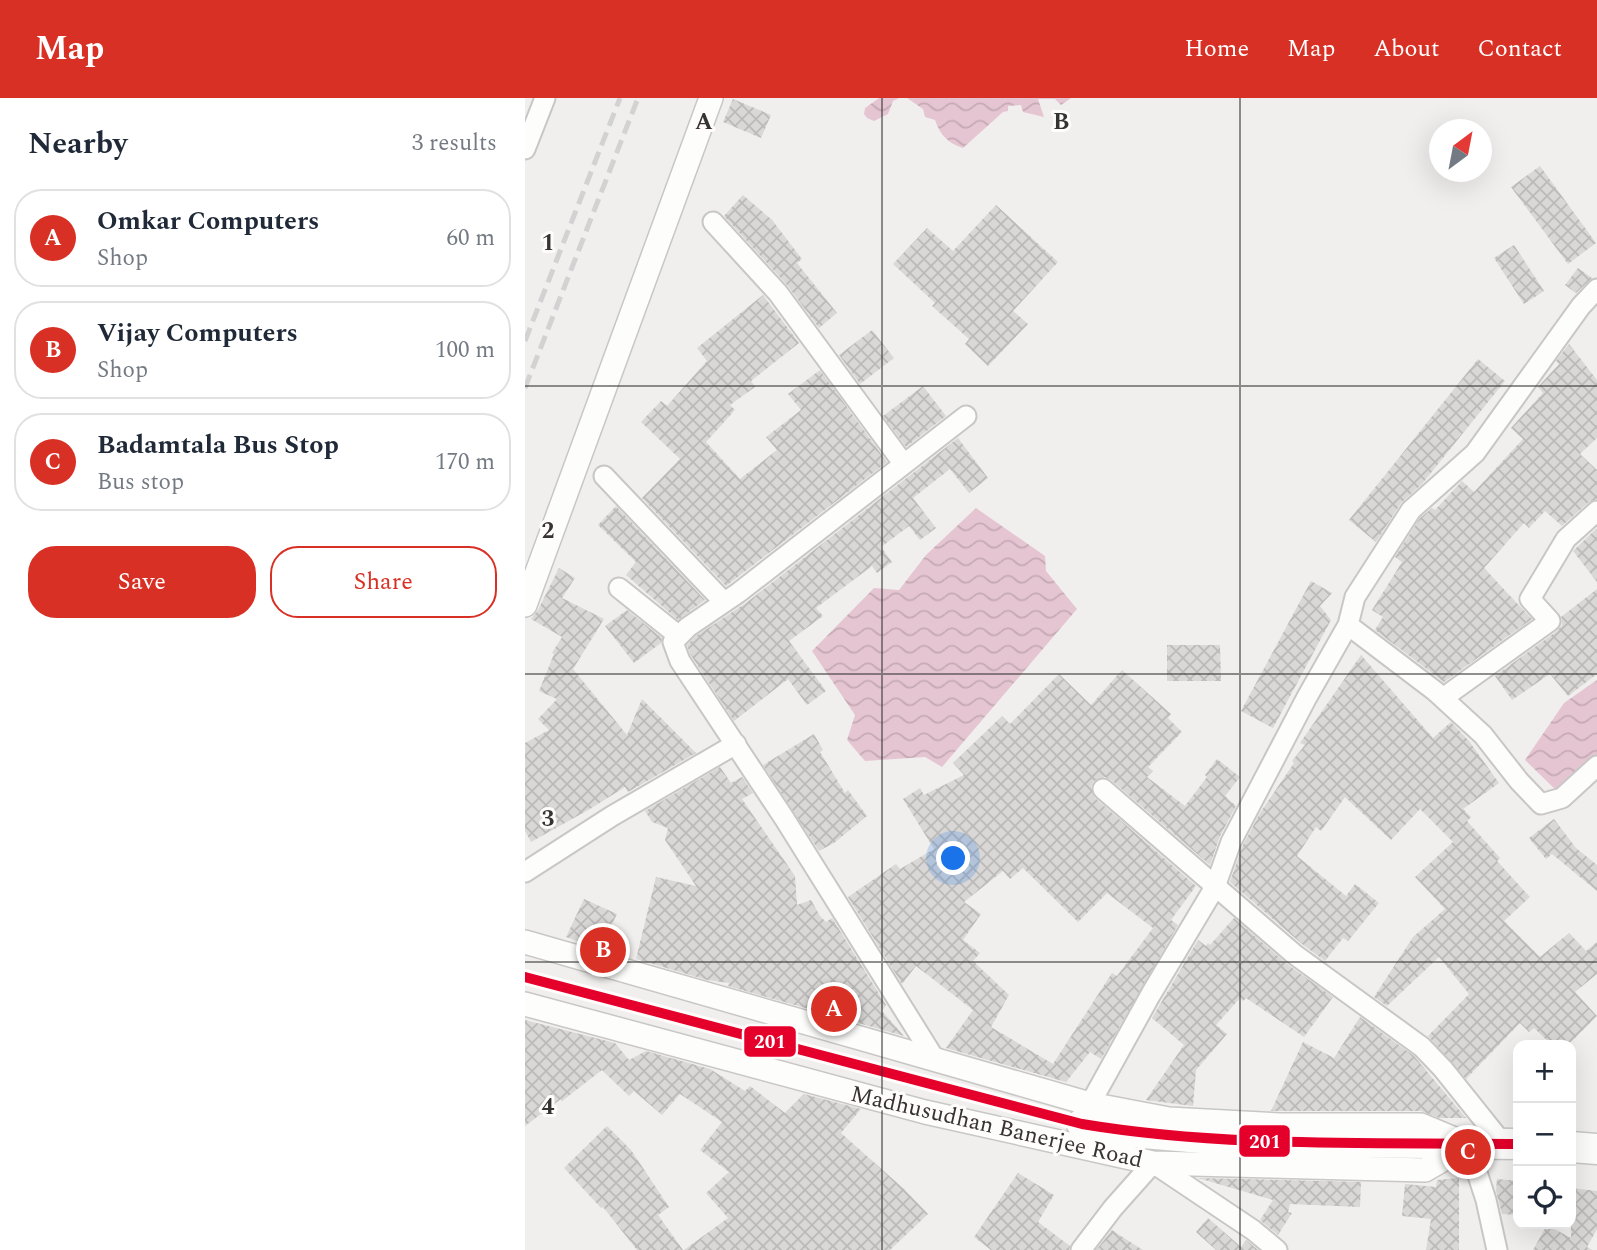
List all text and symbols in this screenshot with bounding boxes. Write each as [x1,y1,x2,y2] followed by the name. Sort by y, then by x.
[35,24,104,74] text: Map
[1184,31,1249,67] text: Home
[1287,31,1335,67] text: Map
[1373,31,1439,67] text: About
[1477,31,1562,67] text: Contact
[695,105,713,140] text: A
[1053,105,1069,140] text: B
[1429,119,1492,182] north arrow
[28,121,127,167] text: Nearby
[412,126,497,161] text: 3 results
[97,201,319,241] text: Omkar Computers
[44,221,62,256] text: A
[446,221,495,256] text: 60 m
[542,226,554,261] text: 1
[97,241,148,276] text: Shop
[97,313,298,353] text: Vijay Computers
[45,333,61,368] text: B
[435,333,495,368] text: 100 m
[97,353,148,388] text: Shop
[97,425,339,465] text: Badamtala Bus Stop
[45,445,61,480] text: C
[435,445,495,480] text: 170 m
[97,465,184,500] text: Bus stop
[542,514,555,549] text: 2
[28,546,256,618] button: Save
[270,546,497,618] button: Share
[542,802,555,837] text: 3
[936,841,970,875] your location
[580,924,626,976] pin: B
[811,983,857,1035] pin: A
[743,1025,797,1058] line badge: 201
[754,1028,786,1057] text: 201
[1513,1040,1576,1229] map controls
[1513,1040,1576,1103] button: +
[847,1077,1146,1178] street label: Madhusudhan Banerjee Road
[542,1090,555,1125] text: 4
[1513,1103,1576,1166] button: −
[1238,1124,1291,1158] line badge: 201
[1445,1126,1491,1178] pin: C
[1249,1128,1281,1157] text: 201
[1513,1166,1576,1229] button: locate

